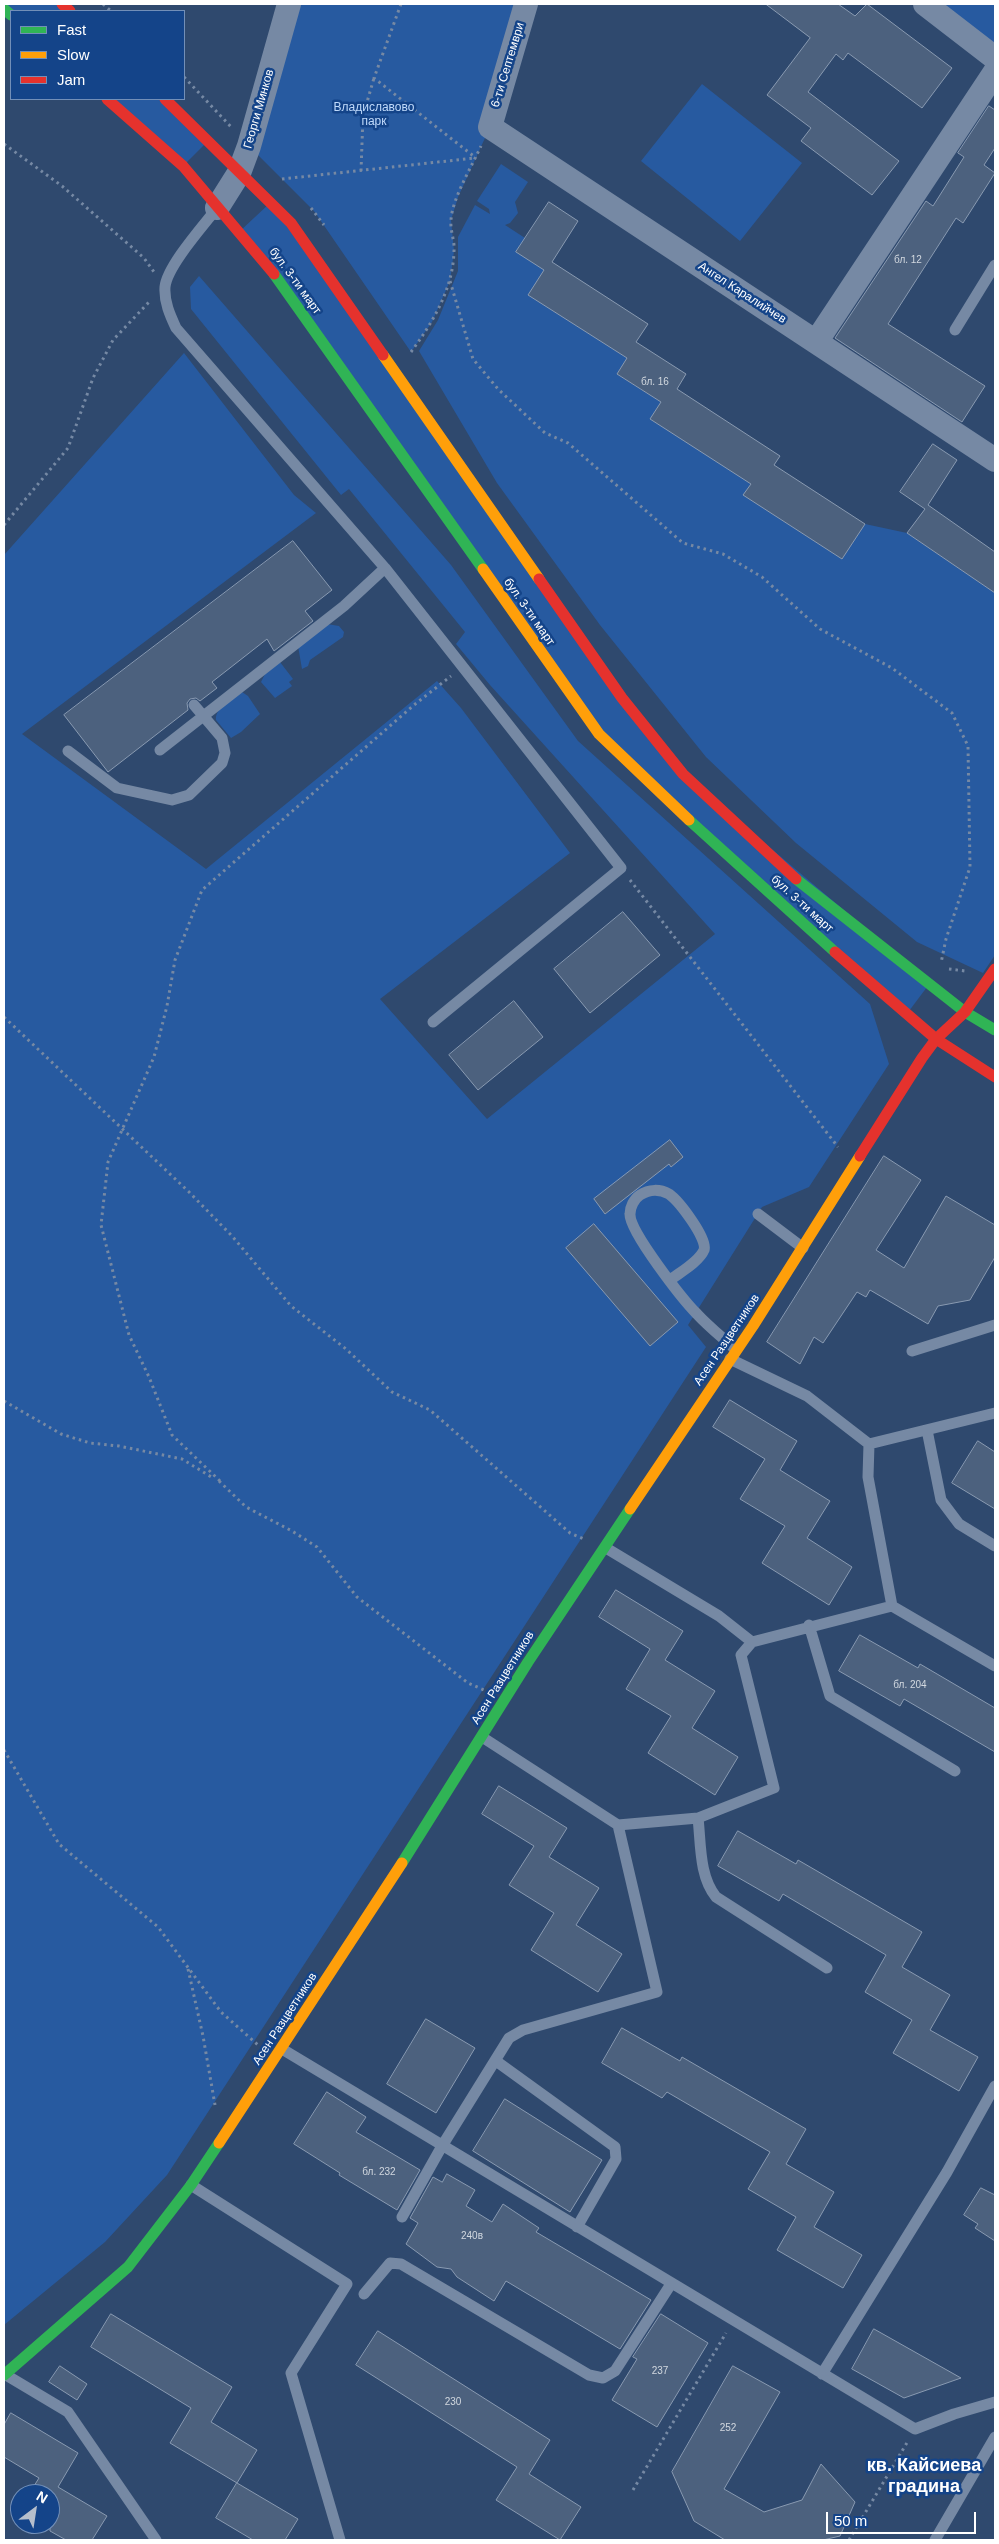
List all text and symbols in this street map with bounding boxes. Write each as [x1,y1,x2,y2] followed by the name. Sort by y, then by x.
[10,10,185,100] legend
[57,21,86,38] text: Fast
[488,21,528,109] street label: 6-ти Септември
[57,46,90,63] text: Slow
[241,68,277,150] street label: Георги Минков
[57,71,85,88] text: Jam
[334,101,414,129] park label: Владиславово парк
[266,245,324,317] street label: бул. 3-ти март
[894,254,922,266] house number: бл. 12
[695,259,789,327] street label: Ангел Каралийчев
[641,376,669,388] house number: бл. 16
[500,575,558,649] street label: бул. 3-ти март
[768,872,836,936] street label: бул. 3-ти март
[691,1292,763,1388] street label: Асен Разцветников
[469,1629,537,1727] street label: Асен Разцветников
[893,1679,927,1691] house number: бл. 204
[250,1970,320,2068] street label: Асен Разцветников
[362,2166,396,2178] house number: бл. 232
[461,2230,483,2242] house number: 240в
[652,2365,668,2377] house number: 237
[445,2396,461,2408] house number: 230
[720,2422,736,2434] house number: 252
[867,2455,981,2498] district label: кв. Кайсиева градина
[10,2484,60,2534] north arrow
[34,2488,51,2506] text: N
[829,2502,979,2534] scale bar
[834,2512,867,2529] text: 50 m

